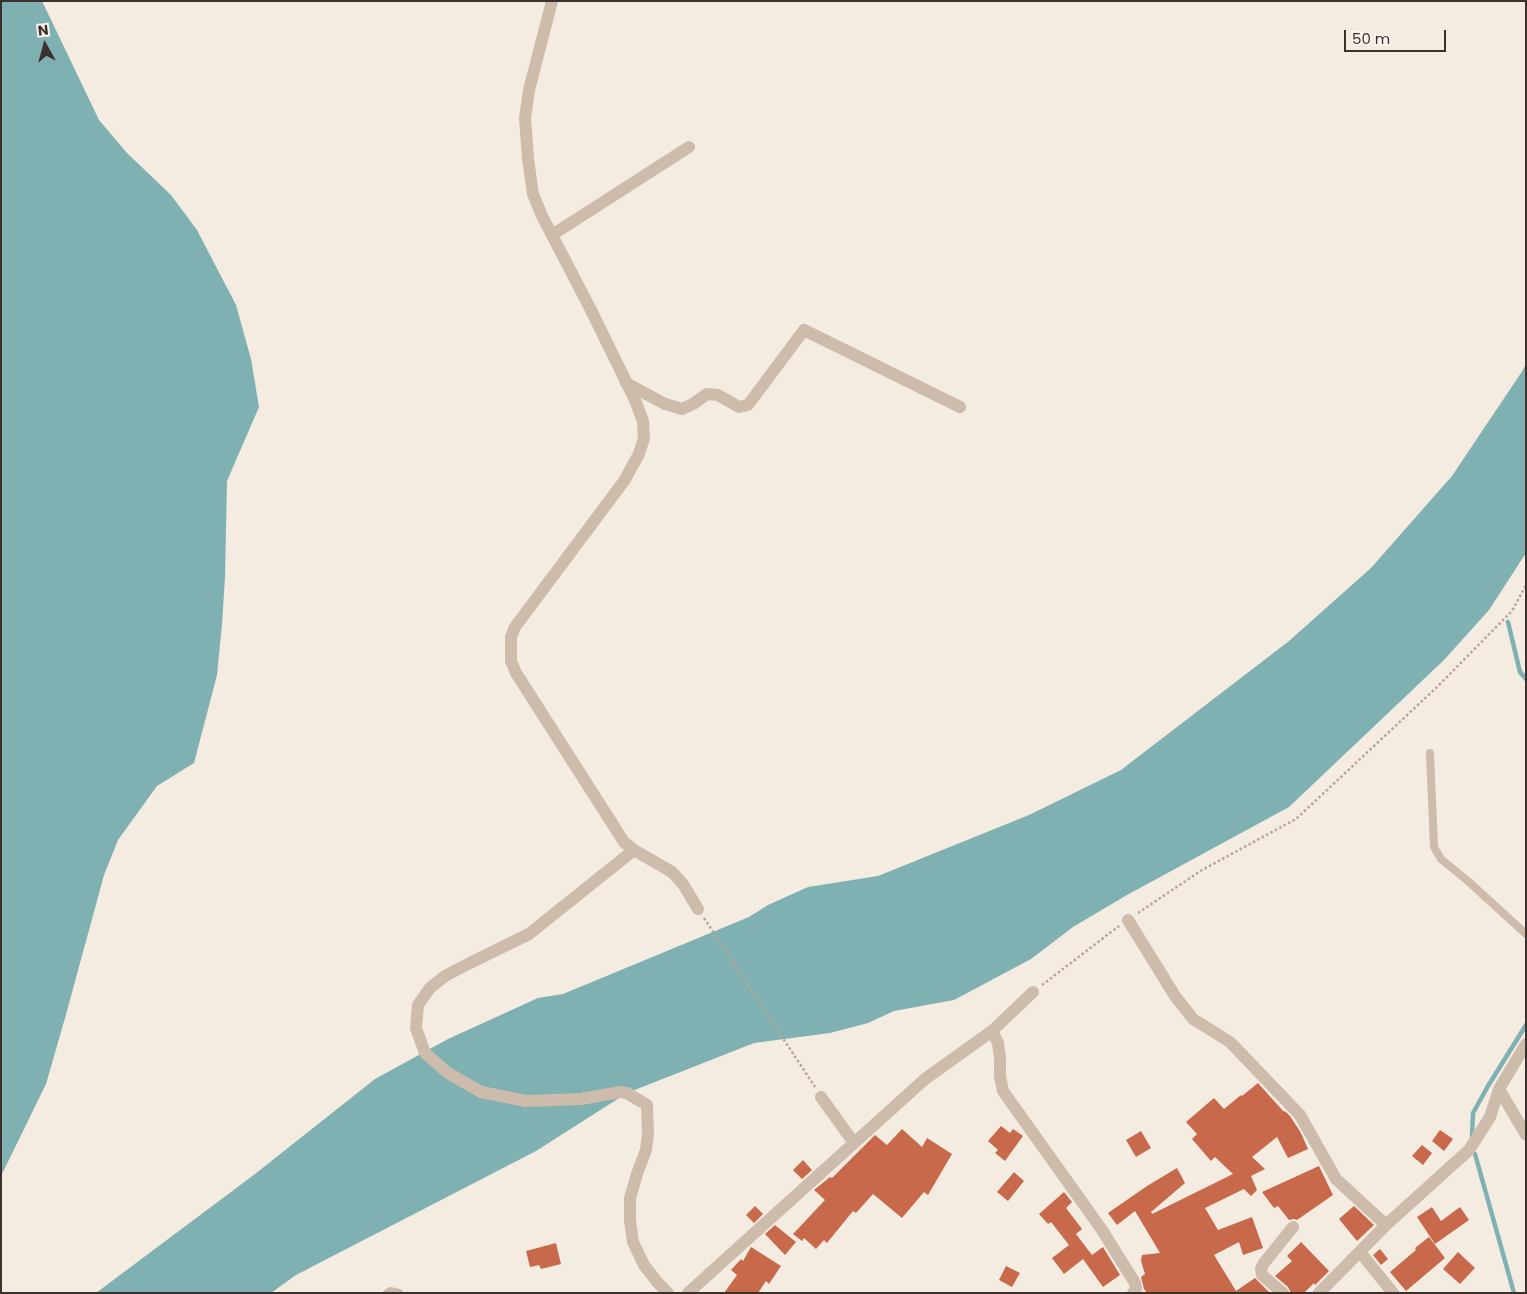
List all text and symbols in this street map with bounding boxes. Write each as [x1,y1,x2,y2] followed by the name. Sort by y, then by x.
[20,20,70,70] north arrow
[37,20,50,41] text: N
[1347,20,1450,52] scale bar
[1352,28,1390,49] text: 50 m

